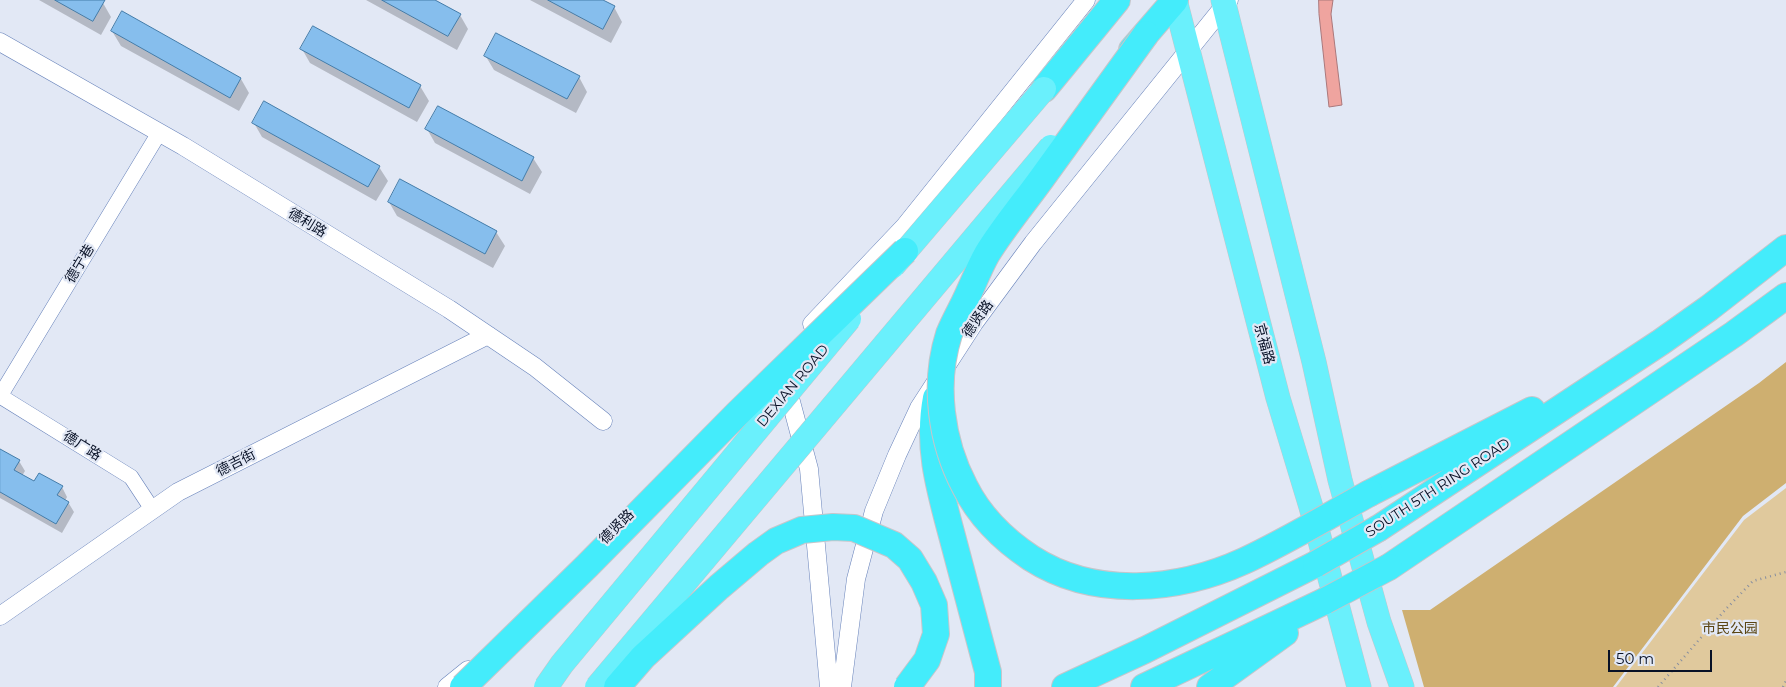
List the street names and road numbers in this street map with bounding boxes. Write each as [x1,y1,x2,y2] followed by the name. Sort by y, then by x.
[285,205,329,241] street label: 德利路
[62,242,98,286] street label: 德宁巷
[959,297,997,341] street label: 德贤路
[1250,322,1278,366] street label: 京福路
[754,341,832,431] street label: DEXIAN ROAD
[60,428,104,464] street label: 德广路
[1363,435,1513,541] street label: SOUTH 5TH RING ROAD
[213,446,259,480] street label: 德吉街
[596,506,638,548] street label: 德贤路

